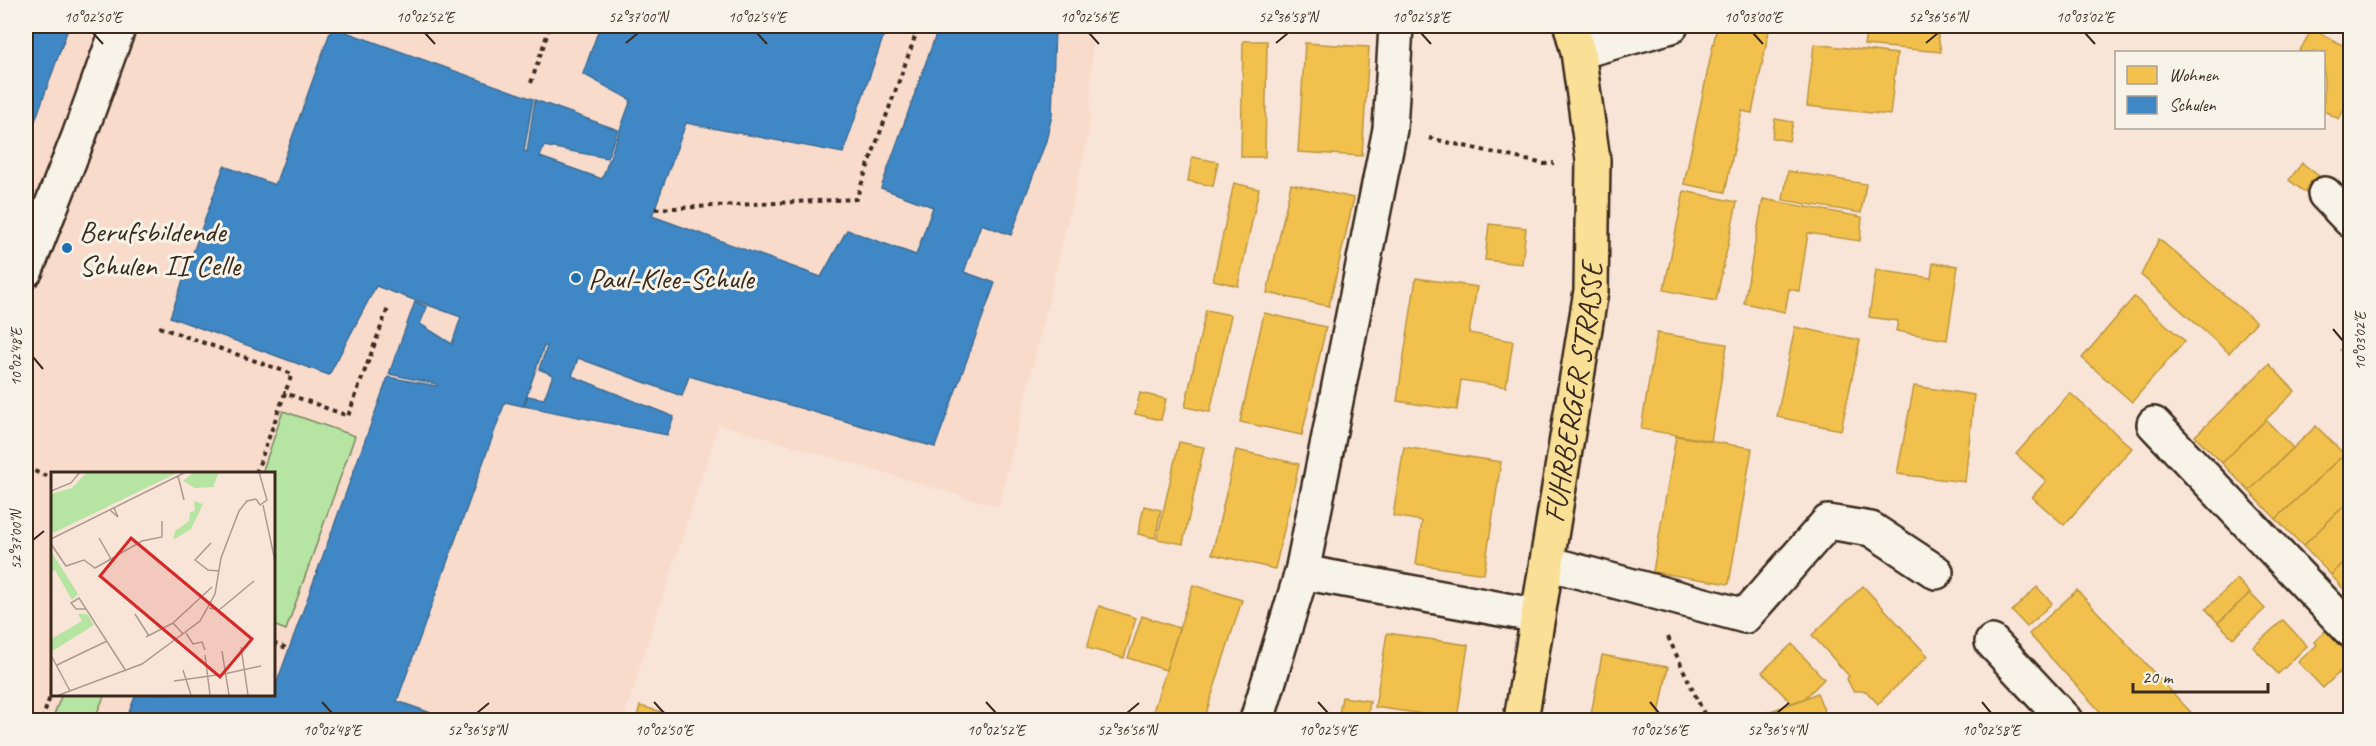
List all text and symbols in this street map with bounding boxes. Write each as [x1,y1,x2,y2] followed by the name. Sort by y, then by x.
[64,8,124,27] text: 10°02'50"E
[396,8,456,27] text: 10°02'52"E
[608,8,671,27] text: 52°37'00"N
[728,8,788,27] text: 10°02'54"E
[1060,8,1120,27] text: 10°02'56"E
[1258,8,1321,27] text: 52°36'58"N
[1392,8,1452,27] text: 10°02'58"E
[1724,8,1784,27] text: 10°03'00"E
[1908,8,1971,27] text: 52°36'56"N
[2056,8,2116,27] text: 10°03'02"E
[2115,51,2325,129] legend
[2169,64,2220,86] text: Wohnen
[2169,94,2217,116] text: Schulen
[79,212,242,284] place label: Berufsbildende Schulen II Celle
[60,241,74,255] marker: Berufsbildende Schulen II Celle
[588,259,756,297] place label: Paul-Klee-Schule
[1535,259,1610,525] street label: FUHRBERGER STRASSE
[569,271,583,285] marker: Paul-Klee-Schule
[2351,310,2370,370] text: 10°03'02"E
[7,326,26,386] text: 10°02'48"E
[51,472,274,695] inset map
[7,507,26,570] text: 52°37'00"N
[2133,656,2268,694] scale bar
[2142,666,2175,688] text: 20 m
[303,721,363,740] text: 10°02'48"E
[447,721,510,740] text: 52°36'58"N
[635,721,695,740] text: 10°02'50"E
[967,721,1027,740] text: 10°02'52"E
[1097,721,1160,740] text: 52°36'56"N
[1299,721,1359,740] text: 10°02'54"E
[1630,721,1690,740] text: 10°02'56"E
[1747,721,1810,740] text: 52°36'54"N
[1962,721,2022,740] text: 10°02'58"E

